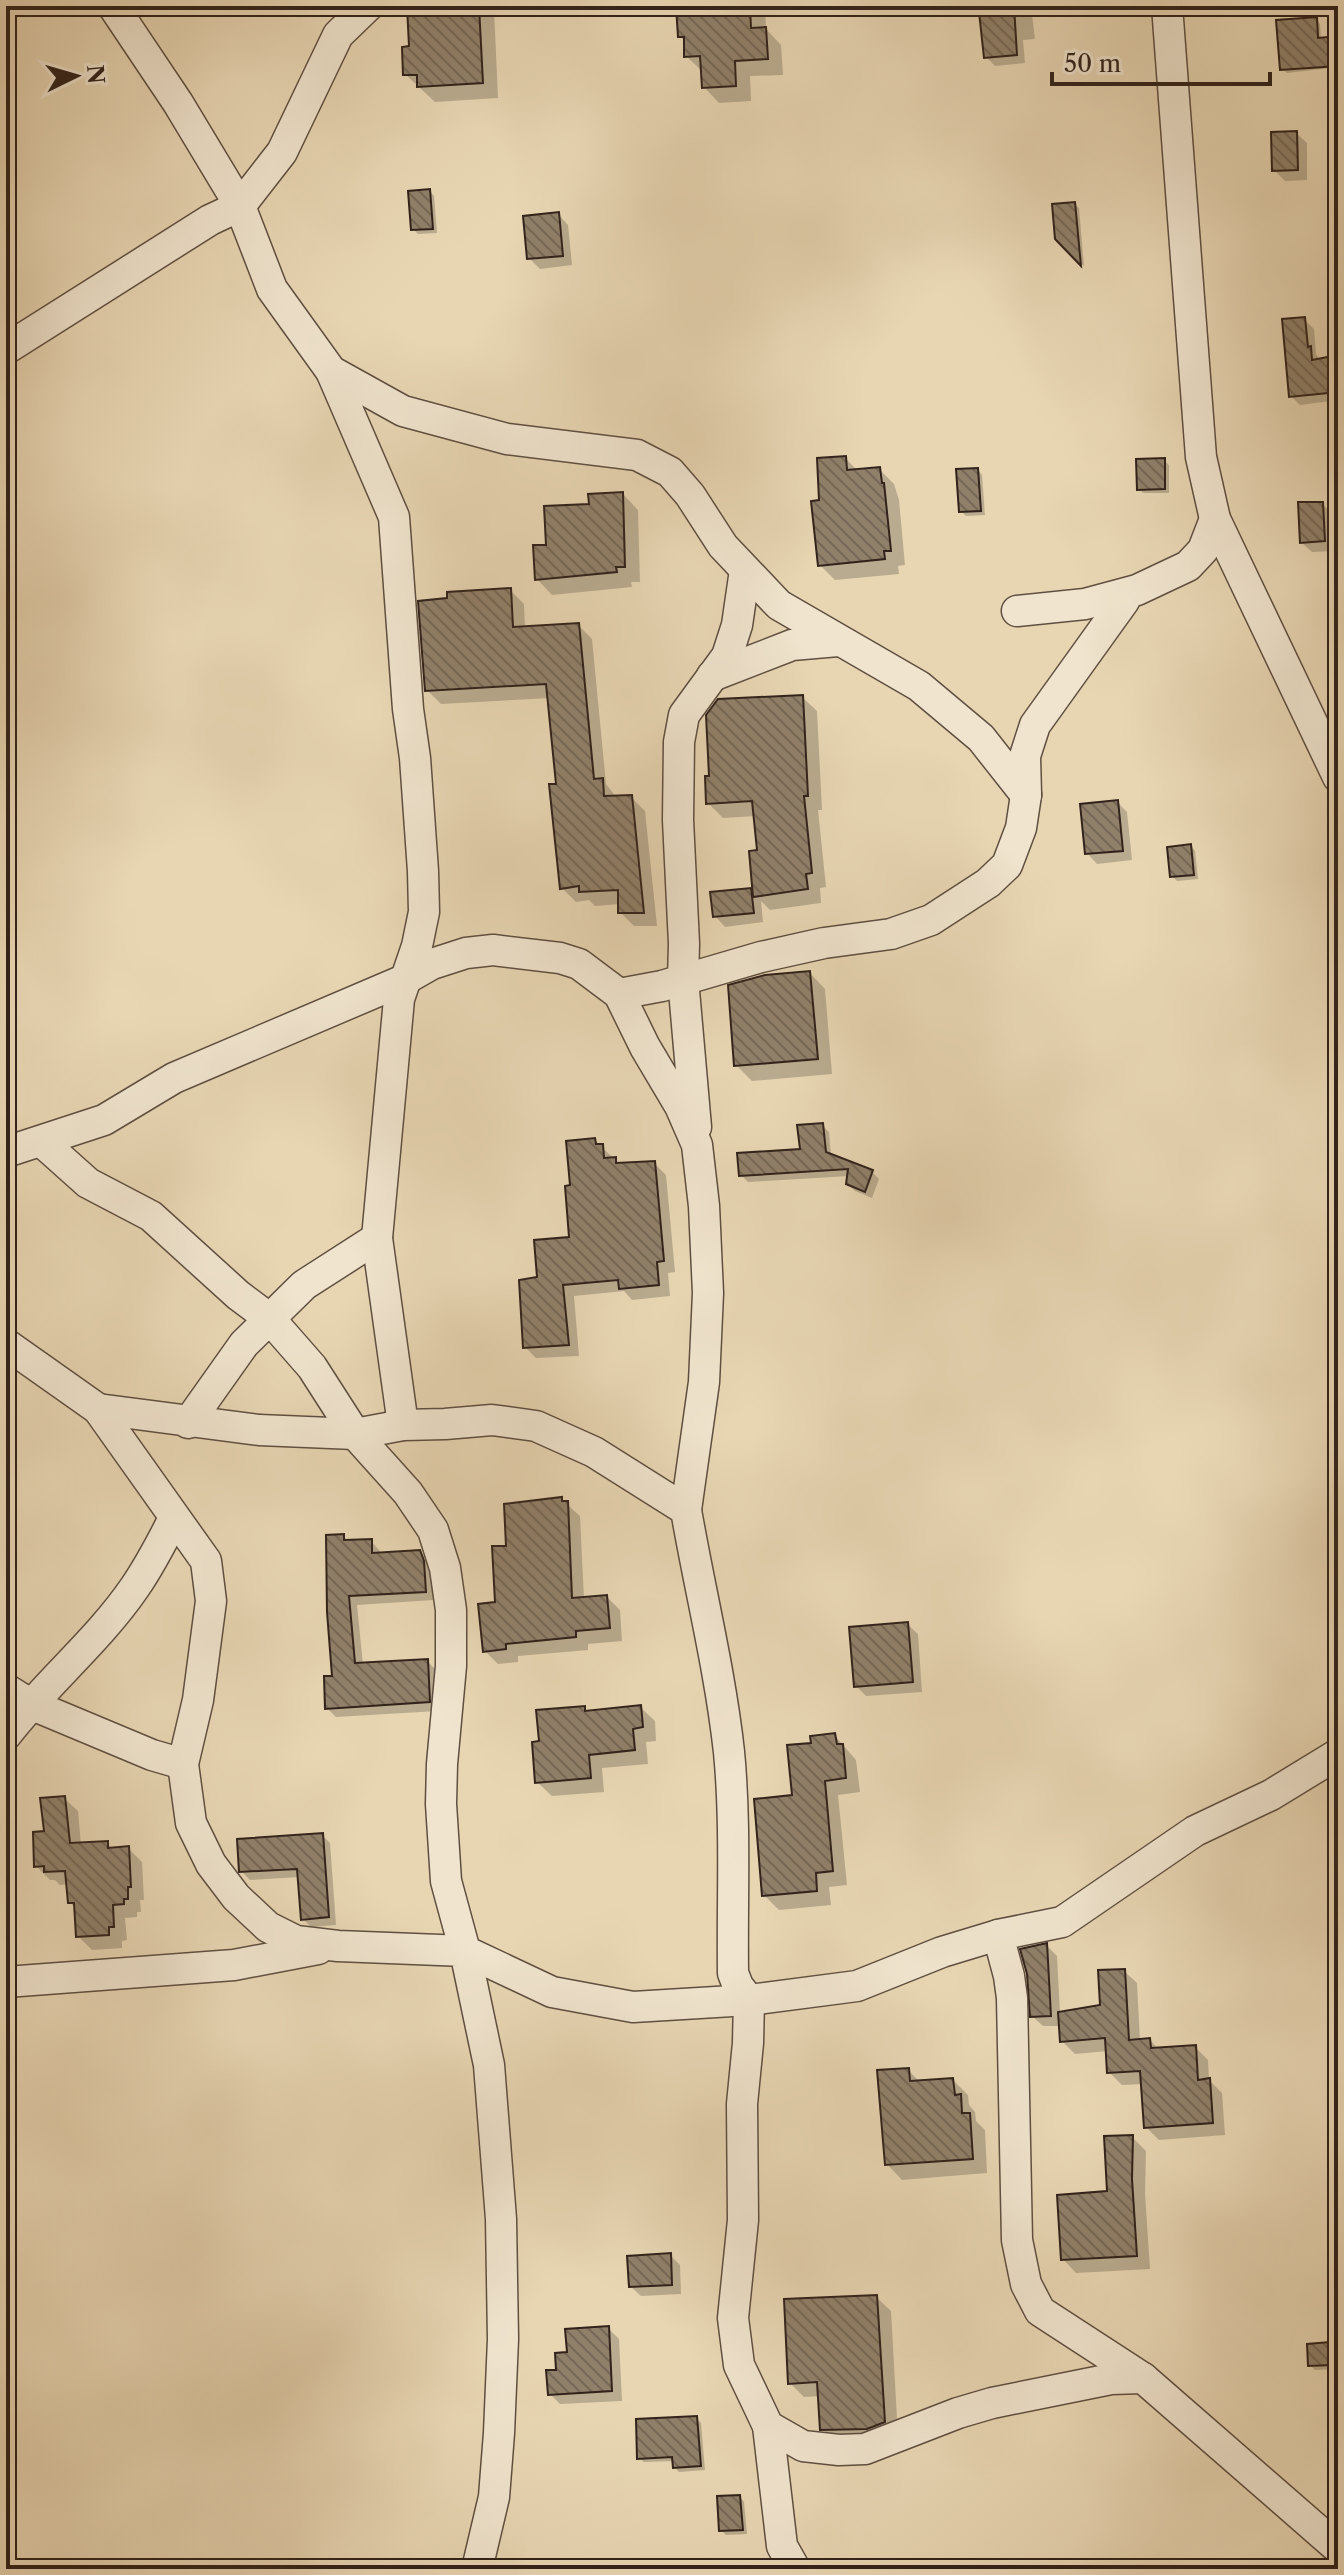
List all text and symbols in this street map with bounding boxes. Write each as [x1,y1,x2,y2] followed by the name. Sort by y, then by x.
[36,36,116,116] north arrow
[1052,36,1270,86] scale bar
[1064,49,1121,78] text: 50 m
[81,64,110,85] text: N

